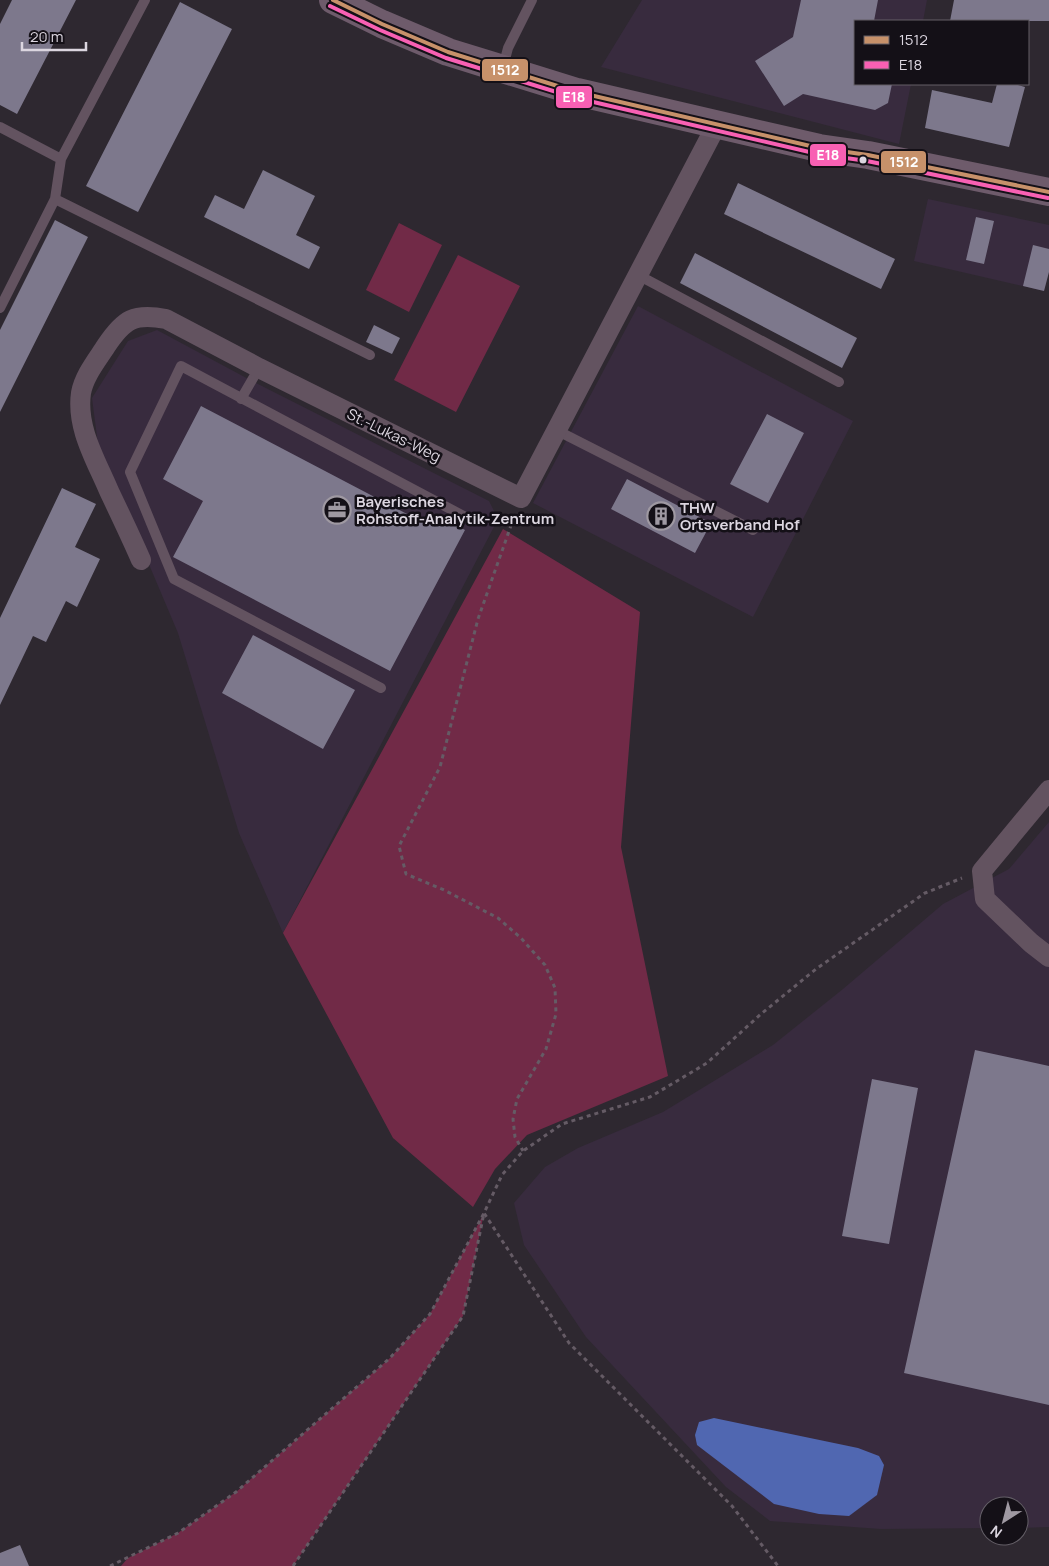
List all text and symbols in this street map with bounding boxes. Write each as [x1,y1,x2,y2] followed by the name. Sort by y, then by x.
[22,20,86,52] scale bar
[854,20,1029,85] legend
[30,26,63,47] text: 20 m
[899,29,928,50] text: 1512
[899,54,922,75] text: E18
[481,58,529,82] line badge: 1512
[491,60,519,79] text: 1512
[555,85,593,109] line badge: E18
[563,87,585,106] text: E18
[809,143,847,167] line badge: E18
[817,145,839,164] text: E18
[880,150,927,174] line badge: 1512
[890,152,918,171] text: 1512
[858,155,868,165] unlabelled marker
[344,403,444,467] street label: St.-Lukas-Weg
[356,491,554,529] place label: Bayerisches Rohstoff-Analytik-Zentrum
[322,495,352,525] office icon: Bayerisches Rohstoff-Analytik-Zentrum
[680,497,800,535] place label: THW Ortsverband Hof
[646,501,676,531] building icon: THW Ortsverband Hof
[979,1496,1029,1546] north arrow
[986,1521,1006,1543] text: N

